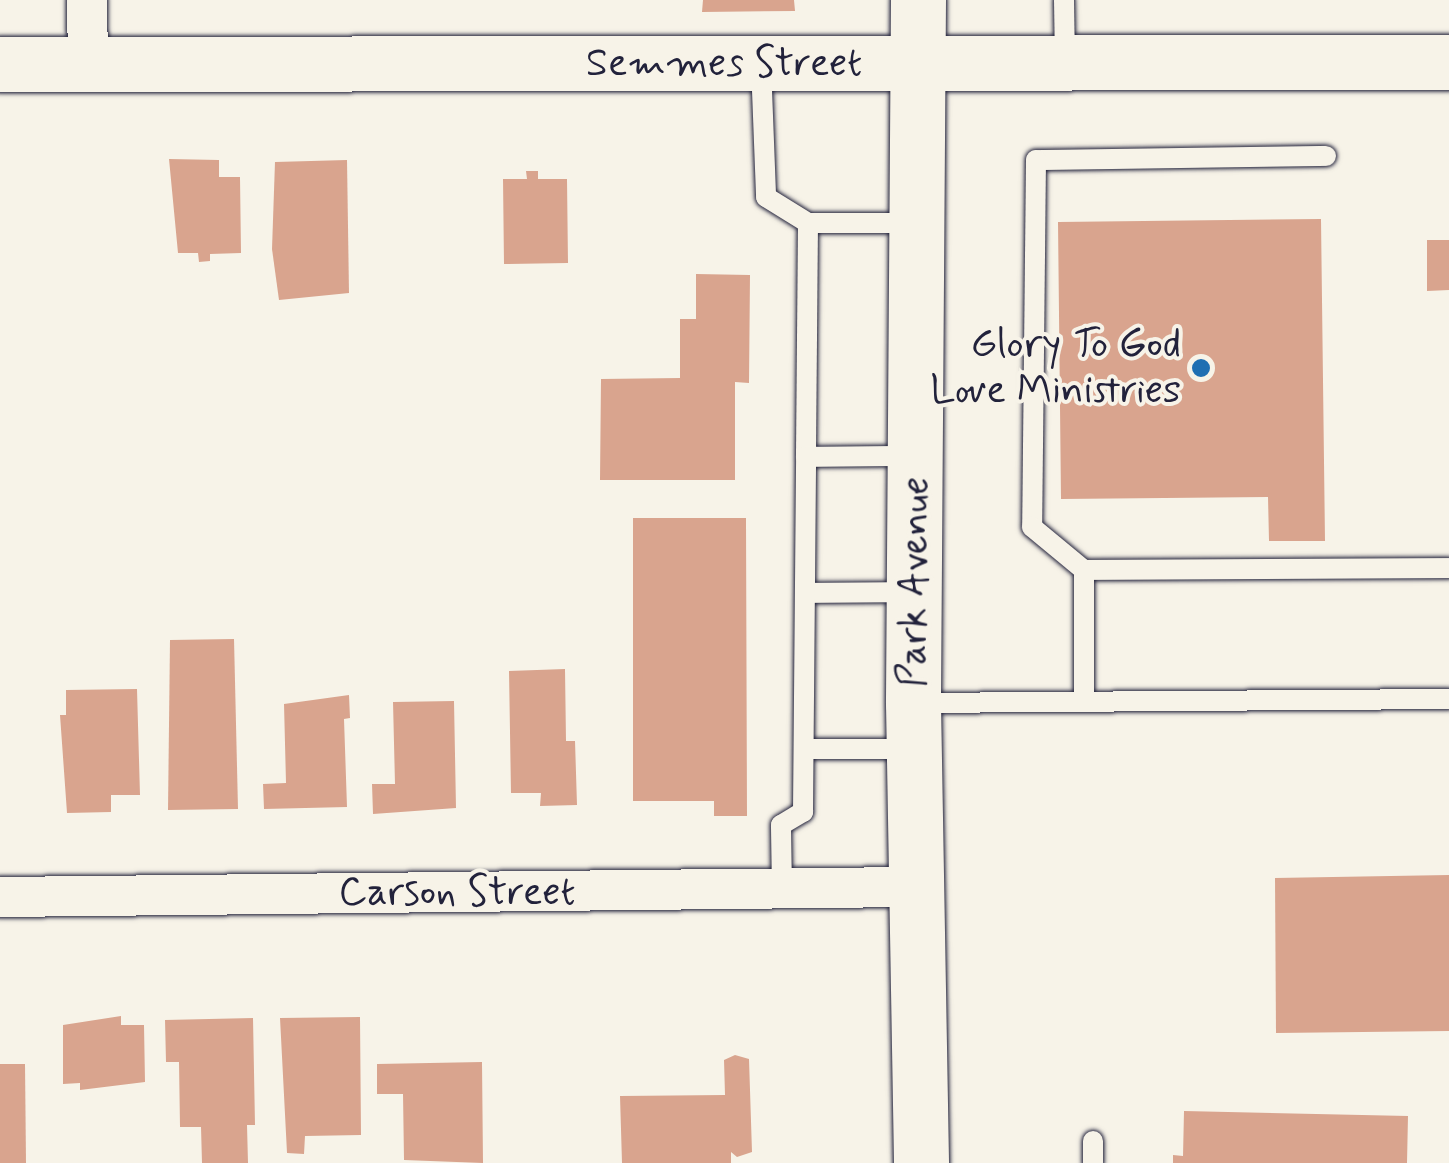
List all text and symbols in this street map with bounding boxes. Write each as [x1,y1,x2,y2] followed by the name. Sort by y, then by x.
[582,40,866,88] street label: Semmes Street
[930,321,1181,415] place label: Glory To God Love Ministries
[1190,357,1212,379] marker: Glory To God Love Ministries
[889,474,941,690] street label: Park Avenue
[335,869,579,917] street label: Carson Street

